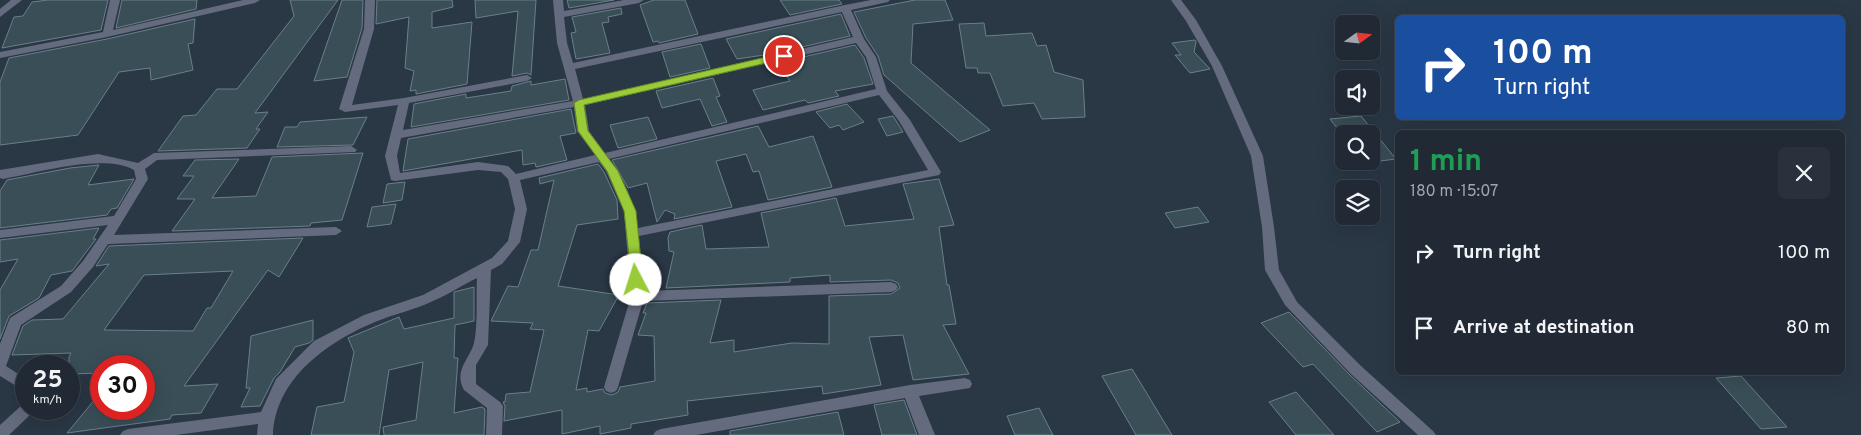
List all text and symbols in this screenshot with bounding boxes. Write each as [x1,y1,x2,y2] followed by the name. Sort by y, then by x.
[1335,15,1380,60] north arrow
[1335,15,1380,225] map controls
[1493,32,1593,76] text: 100 m
[763,35,805,77] pin
[1410,35,1475,100] icon: right
[770,42,798,70] icon: arrive
[1335,70,1380,115] button: sound
[1493,75,1590,102] text: Turn right
[1335,125,1380,170] button: search
[1410,144,1482,181] text: 1 min
[1778,147,1830,199] button: close
[1335,180,1380,225] button: layers
[1410,182,1498,202] text: 180 m · 15:07
[1410,239,1438,267] icon: right
[1453,241,1541,265] text: Turn right
[1778,241,1830,265] text: 100 m
[609,253,661,305] position arrow
[1410,314,1438,342] icon: arrive
[1453,316,1634,340] text: Arrive at destination
[1786,316,1830,340] text: 80 m
[90,355,155,420] speed limit sign: 30
[32,365,63,397] text: 25
[33,392,62,408] text: km/h

